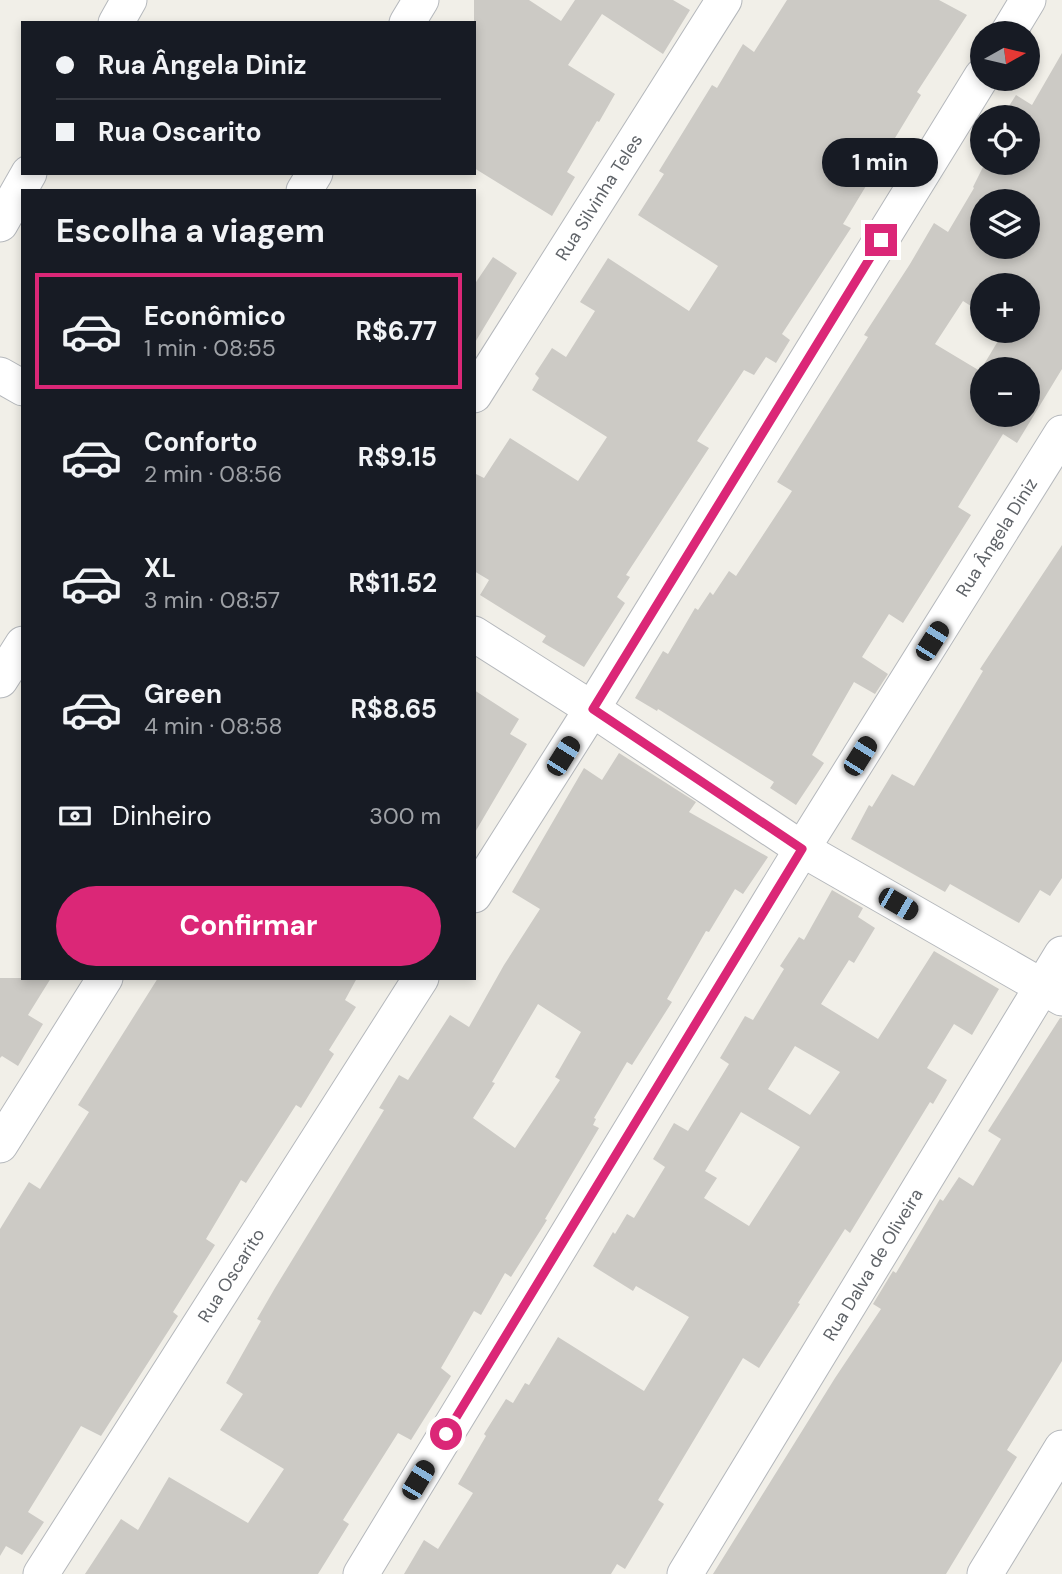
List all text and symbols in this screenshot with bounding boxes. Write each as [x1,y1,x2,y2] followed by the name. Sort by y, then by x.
[970,21,1040,91] north arrow
[970,21,1040,427] map controls
[98,48,307,82] text: Rua Ângela Diniz
[970,105,1040,175] button: locate
[98,115,262,149] text: Rua Oscarito
[550,129,648,265] street label: Rua Silvinha Teles
[823,138,939,188] callout: 1 min
[852,147,908,177] text: 1 min
[970,189,1040,259] button: layers
[56,210,325,252] text: Escolha a viagem
[865,224,897,256] route end
[970,273,1040,343] button: +
[144,299,286,333] text: Econômico
[60,300,123,363] icon: car
[356,314,437,348] text: R$6.77
[144,333,276,363] text: 1 min · 08:55
[970,357,1040,427] button: −
[144,425,258,459] text: Conforto
[60,426,123,489] icon: car
[358,440,437,474] text: R$9.15
[144,459,282,489] text: 2 min · 08:56
[950,473,1043,602] street label: Rua Ângela Diniz
[144,551,176,585] text: XL
[60,552,123,615] icon: car
[348,566,437,600] text: R$11.52
[144,585,280,615] text: 3 min · 08:57
[912,618,953,664] car
[144,677,222,711] text: Green
[60,678,123,741] icon: car
[351,692,437,726] text: R$8.65
[144,711,282,741] text: 4 min · 08:58
[543,733,584,779] car
[840,733,881,779] car
[56,797,94,835] icon: cash
[112,799,212,833] text: Dinheiro
[369,801,441,831] text: 300 m
[875,884,922,924] car
[56,886,441,966] button: Confirmar
[818,1184,929,1345] street label: Rua Dalva de Oliveira
[192,1224,270,1327] street label: Rua Oscarito
[430,1418,462,1450] route start
[399,1457,438,1503] car

